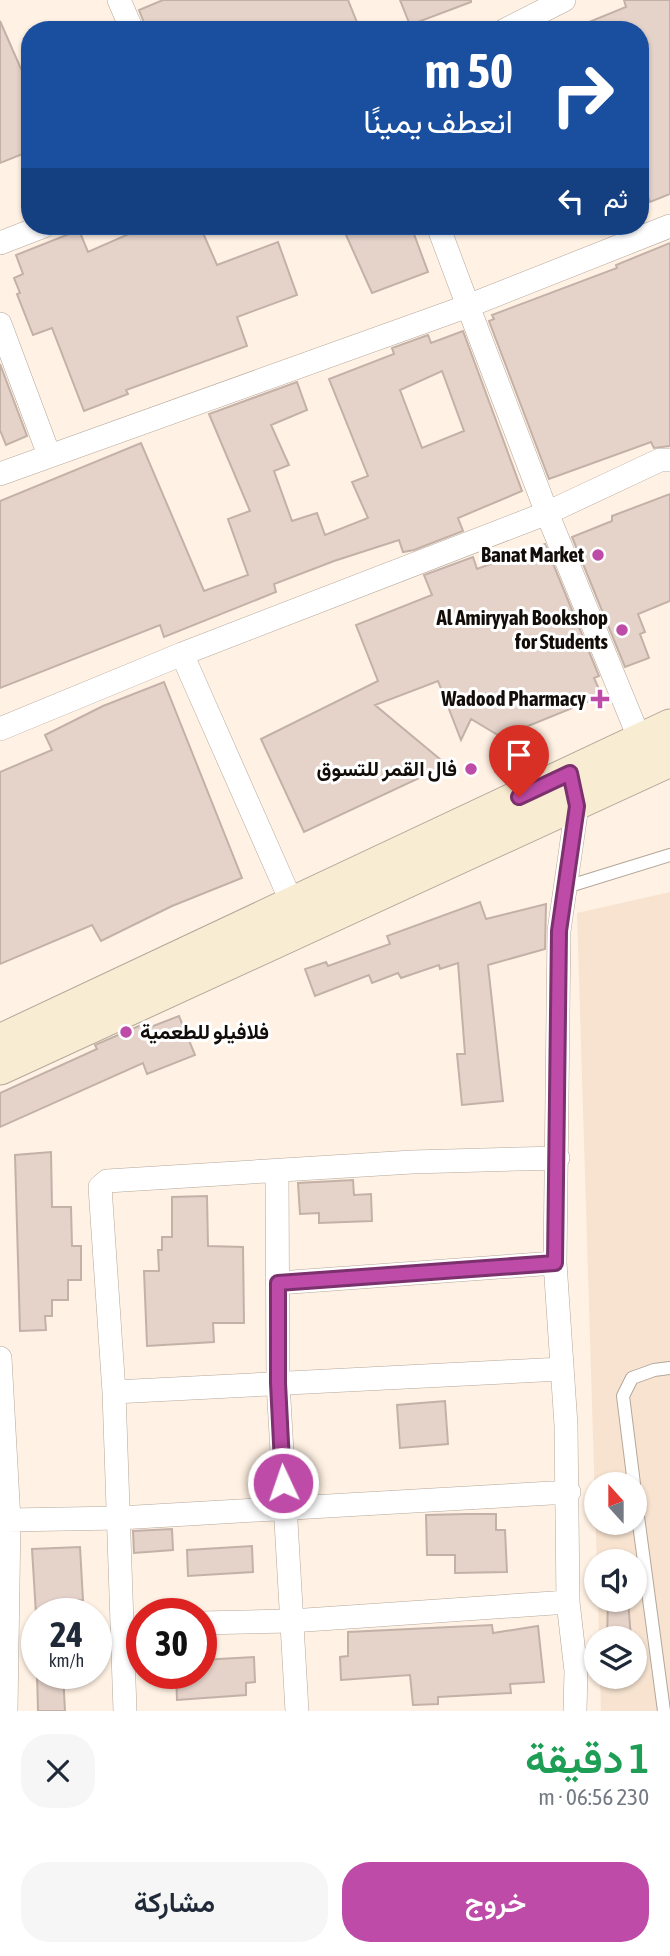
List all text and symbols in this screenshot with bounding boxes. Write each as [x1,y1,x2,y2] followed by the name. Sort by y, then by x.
[425,42,513,98] text: 50 m
[537,49,628,140] icon: right
[363,103,513,140] text: انعطف يمينًا
[552,182,590,220] icon: left
[604,184,628,214] text: ثم
[481,542,584,566] place label: Banat Market
[590,547,606,563] marker: Banat Market
[436,605,609,653] place label: Al Amiryyah Bookshop for Students
[614,622,630,638] marker: Al Amiryyah Bookshop for Students
[440,686,586,710] place label: Wadood Pharmacy
[592,691,608,707] marker: Wadood Pharmacy
[489,725,549,797] pin
[500,736,538,774] icon: arrive
[316,756,457,782] place label: فال القمر للتسوق
[463,761,479,777] marker: فال القمر للتسوق
[140,1019,269,1045] place label: فلافيلو للطعمية
[118,1024,134,1040] marker: فلافيلو للطعمية
[246,1446,320,1520] position arrow
[584,1472,648,1535] north arrow
[584,1472,647,1689] map controls
[584,1549,647,1612] button: sound
[126,1598,217,1689] speed limit sign: 30
[50,1614,83,1654] text: 24
[584,1626,647,1689] button: layers
[49,1650,84,1671] text: km/h
[21,1734,95,1808] button: close
[525,1734,649,1782] text: 1 دقيقة
[538,1784,649,1810] text: 230 m · 06:56
[21,1862,328,1942] button: مشاركة
[342,1862,649,1942] button: خروج

